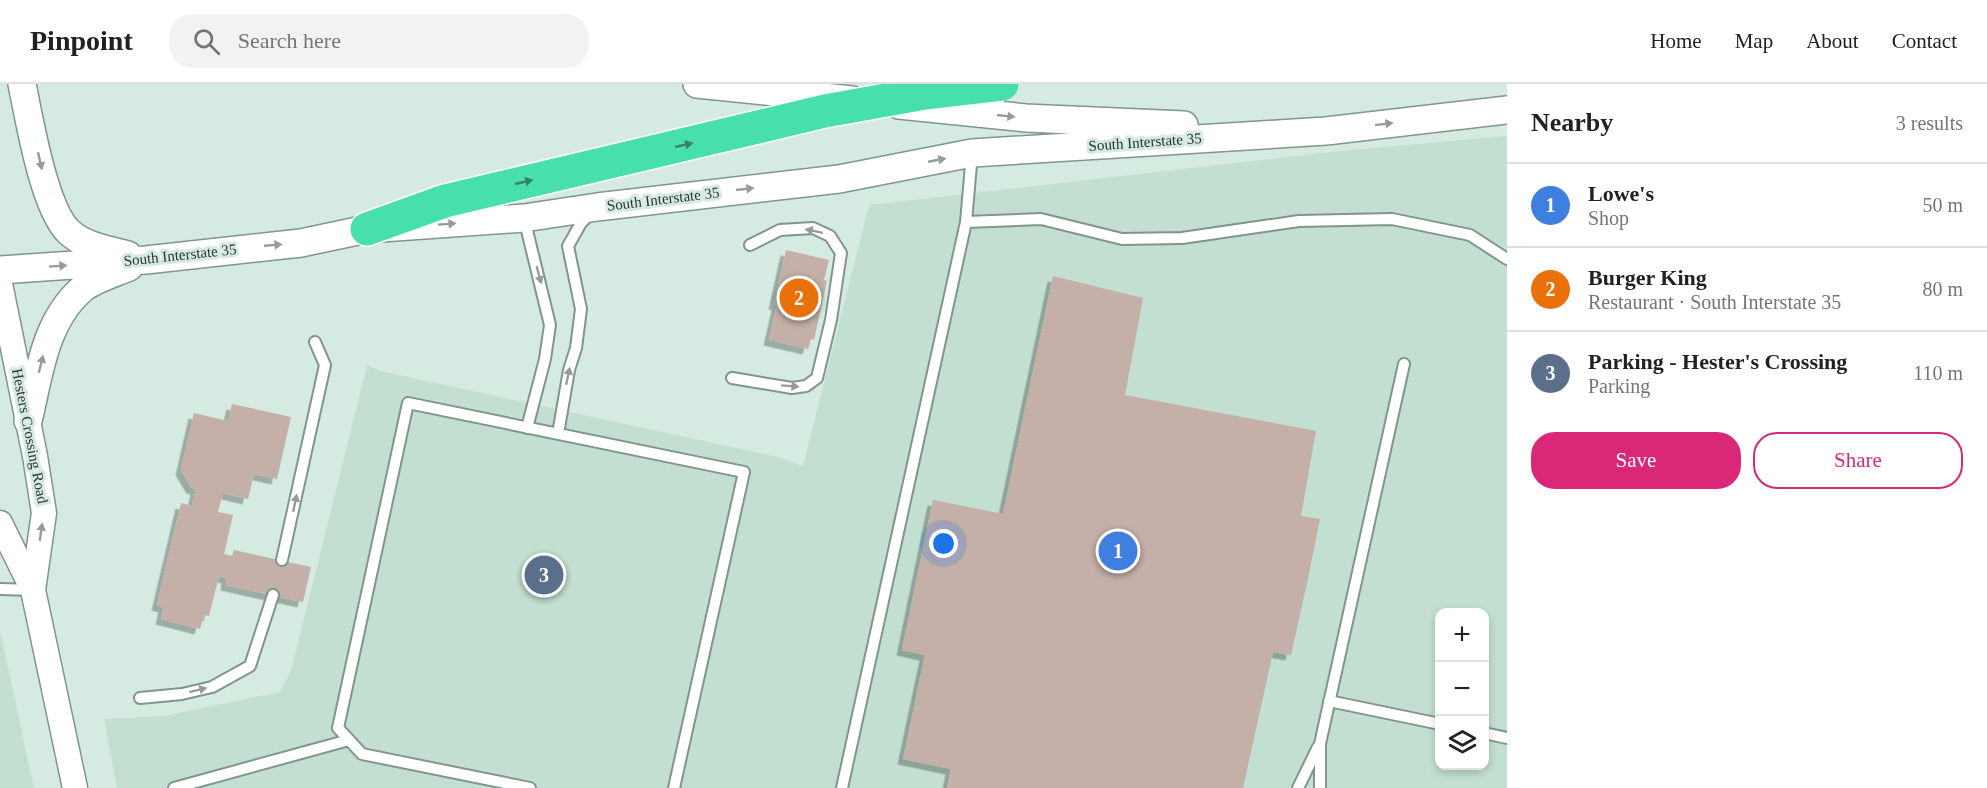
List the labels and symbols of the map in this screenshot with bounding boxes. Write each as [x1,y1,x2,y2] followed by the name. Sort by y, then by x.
[997,111,1016,121] one-way arrow
[1374,119,1393,128] one-way arrow
[1088,130,1202,154] street label: South Interstate 35
[674,140,693,150] one-way arrow
[35,151,45,170] one-way arrow
[928,155,947,164] one-way arrow
[514,177,533,187] one-way arrow
[606,184,720,214] street label: South Interstate 35
[735,184,754,194] one-way arrow
[437,219,456,228] one-way arrow
[804,226,823,235] one-way arrow
[123,241,237,269] street label: South Interstate 35
[264,241,283,250] one-way arrow
[49,262,68,271] one-way arrow
[534,265,544,284] one-way arrow
[780,276,818,320] pin: 2
[37,355,47,373] one-way arrow
[9,367,51,505] street label: Hesters Crossing Road
[564,367,573,386] one-way arrow
[780,381,799,391] one-way arrow
[290,494,300,512] one-way arrow
[37,522,46,541] one-way arrow
[1098,528,1138,574] pin: 1
[929,529,958,558] your location
[524,552,564,598] pin: 3
[188,685,207,695] one-way arrow

